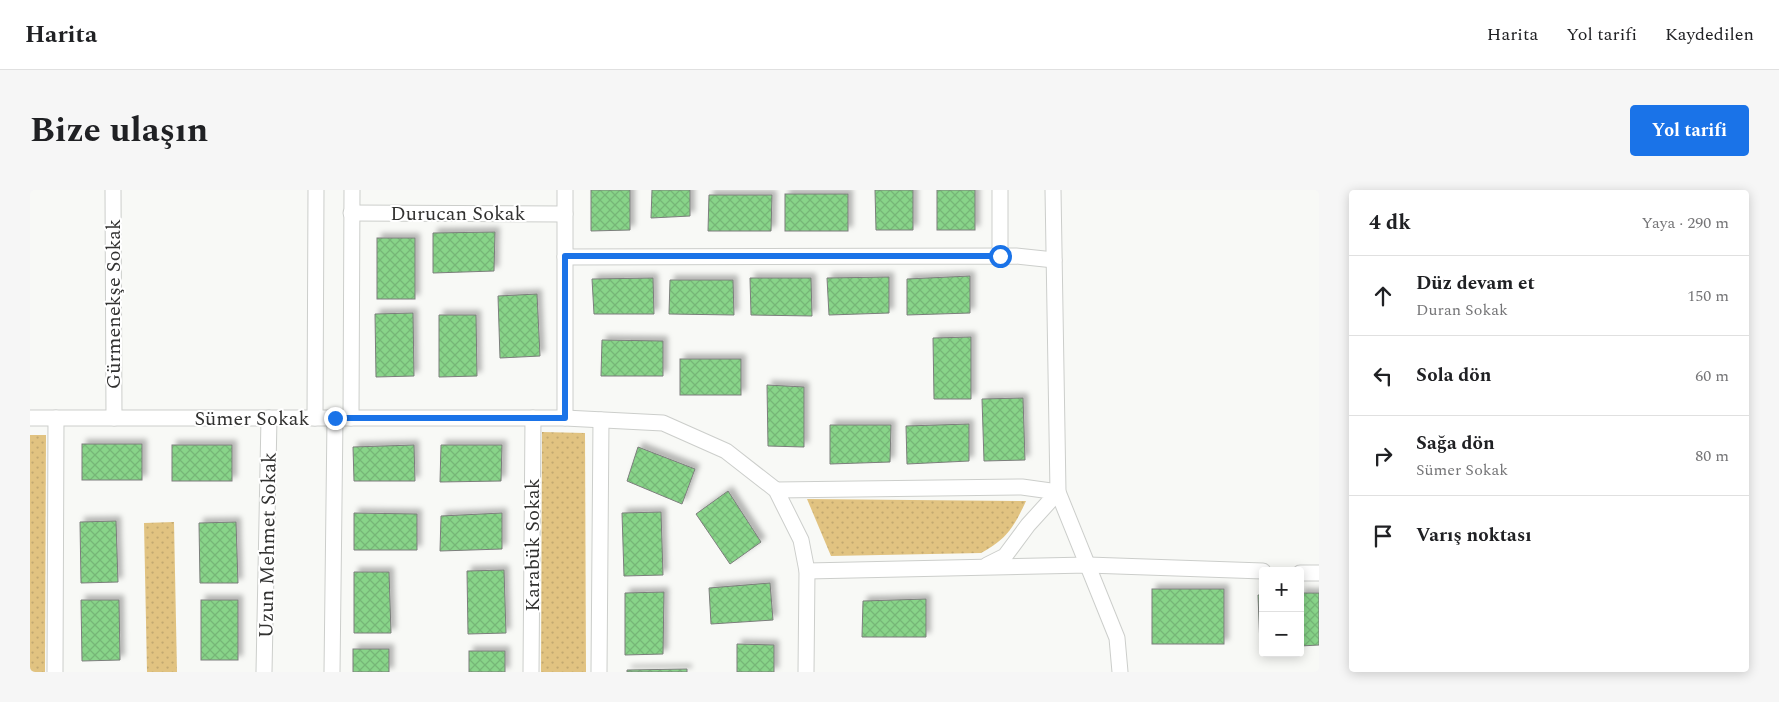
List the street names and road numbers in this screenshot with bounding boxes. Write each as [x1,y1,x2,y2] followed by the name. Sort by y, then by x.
[390,199,526,229] street label: Durucan Sokak
[99,219,129,389] street label: Gürmenekşe Sokak
[194,404,310,434] street label: Sümer Sokak
[251,452,285,638] street label: Uzun Mehmet Sokak
[518,478,548,612] street label: Karabük Sokak

